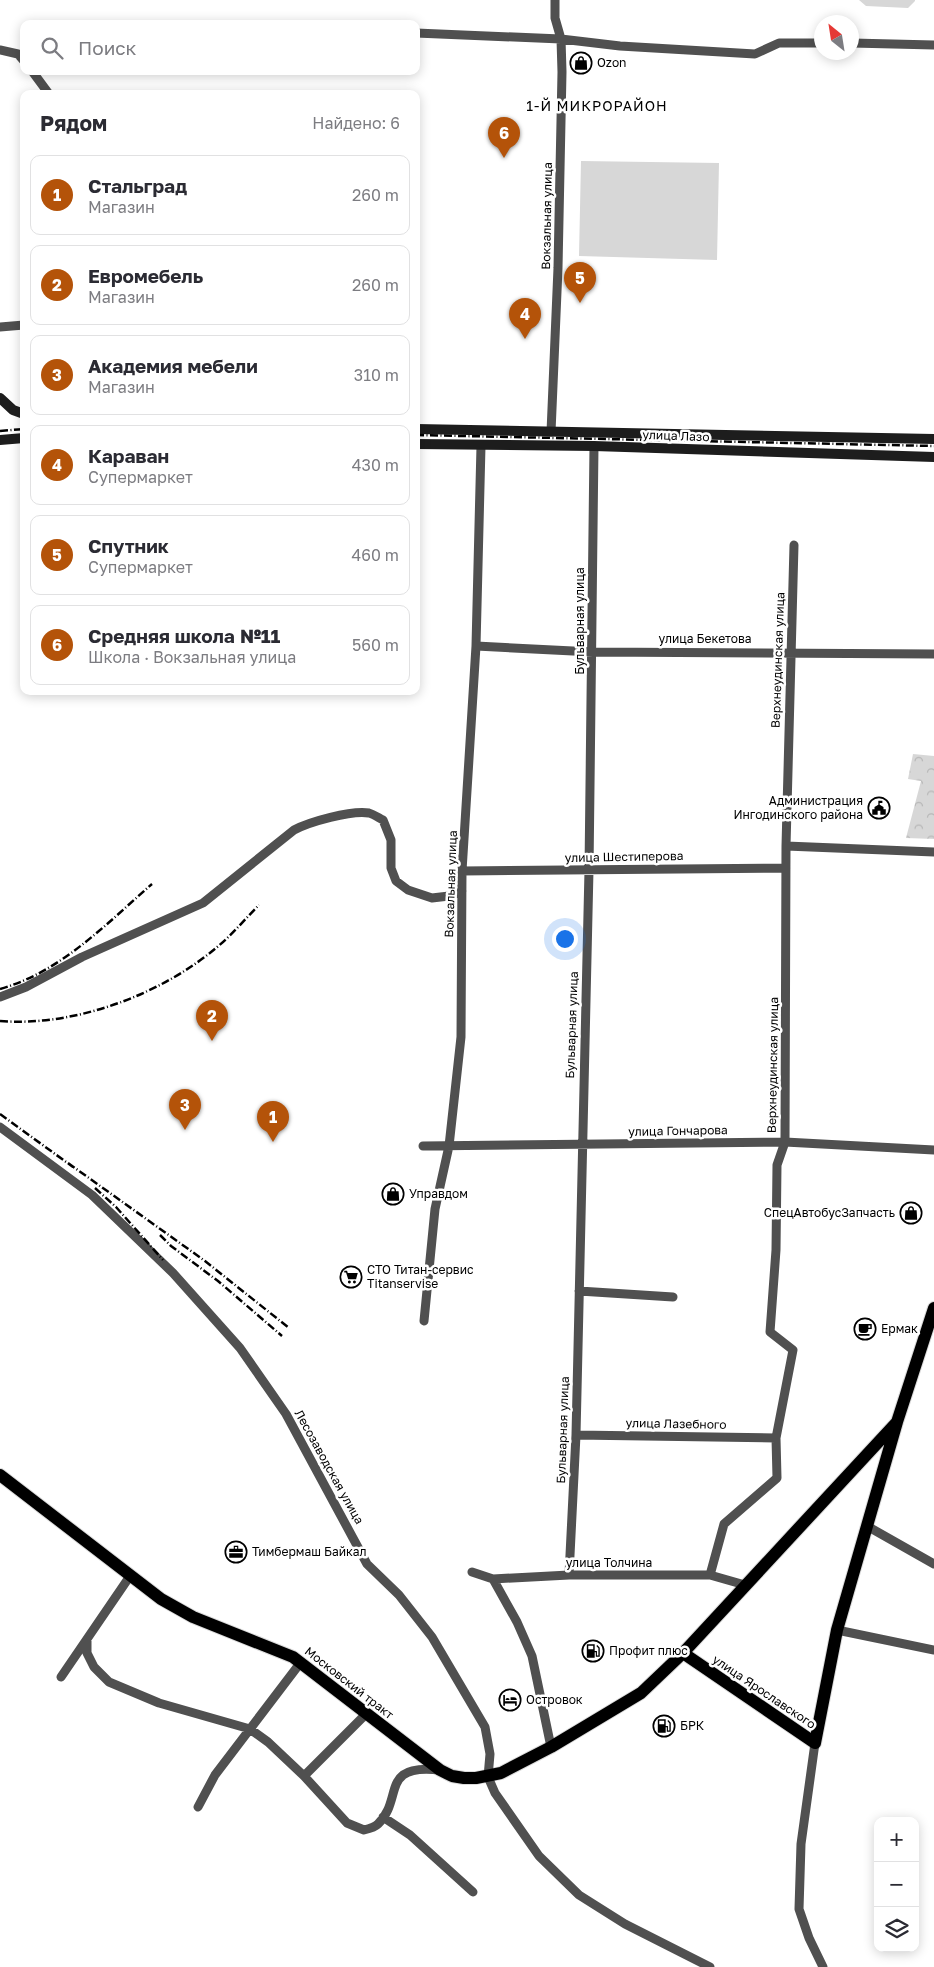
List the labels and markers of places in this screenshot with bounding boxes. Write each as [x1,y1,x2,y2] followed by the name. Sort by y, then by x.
[569,51,593,75] shop icon: Ozon
[597,55,626,70] place label: Ozon
[488,117,520,158] pin: 6
[564,262,596,303] pin: 5
[509,298,541,339] pin: 4
[733,793,863,822] place label: Администрация Ингодинского района
[867,796,891,820] public building icon: Администрация Ингодинского района
[196,1000,228,1041] pin: 2
[169,1089,201,1130] pin: 3
[257,1101,289,1142] pin: 1
[381,1182,405,1206] shop icon: Управдом
[409,1186,468,1201] place label: Управдом
[899,1201,923,1225] shop icon: СпецАвтобусЗапчасть
[764,1205,895,1220] place label: СпецАвтобусЗапчасть
[367,1262,474,1291] place label: СТО Титан-сервис Titanservise
[339,1265,363,1289] supermarket icon: СТО Титан-сервис Titanservise
[853,1317,877,1341] cafe icon: Ермак
[881,1321,918,1336] place label: Ермак
[224,1540,248,1564] office icon: Тимбермаш Байкал
[252,1544,367,1559] place label: Тимбермаш Байкал
[581,1639,605,1663] fuel station icon: Профит плюс
[609,1643,688,1658] place label: Профит плюс
[498,1688,522,1712] hotel icon: Островок
[526,1692,583,1707] place label: Островок
[652,1714,676,1738] fuel station icon: БРК
[680,1718,705,1733] place label: БРК

